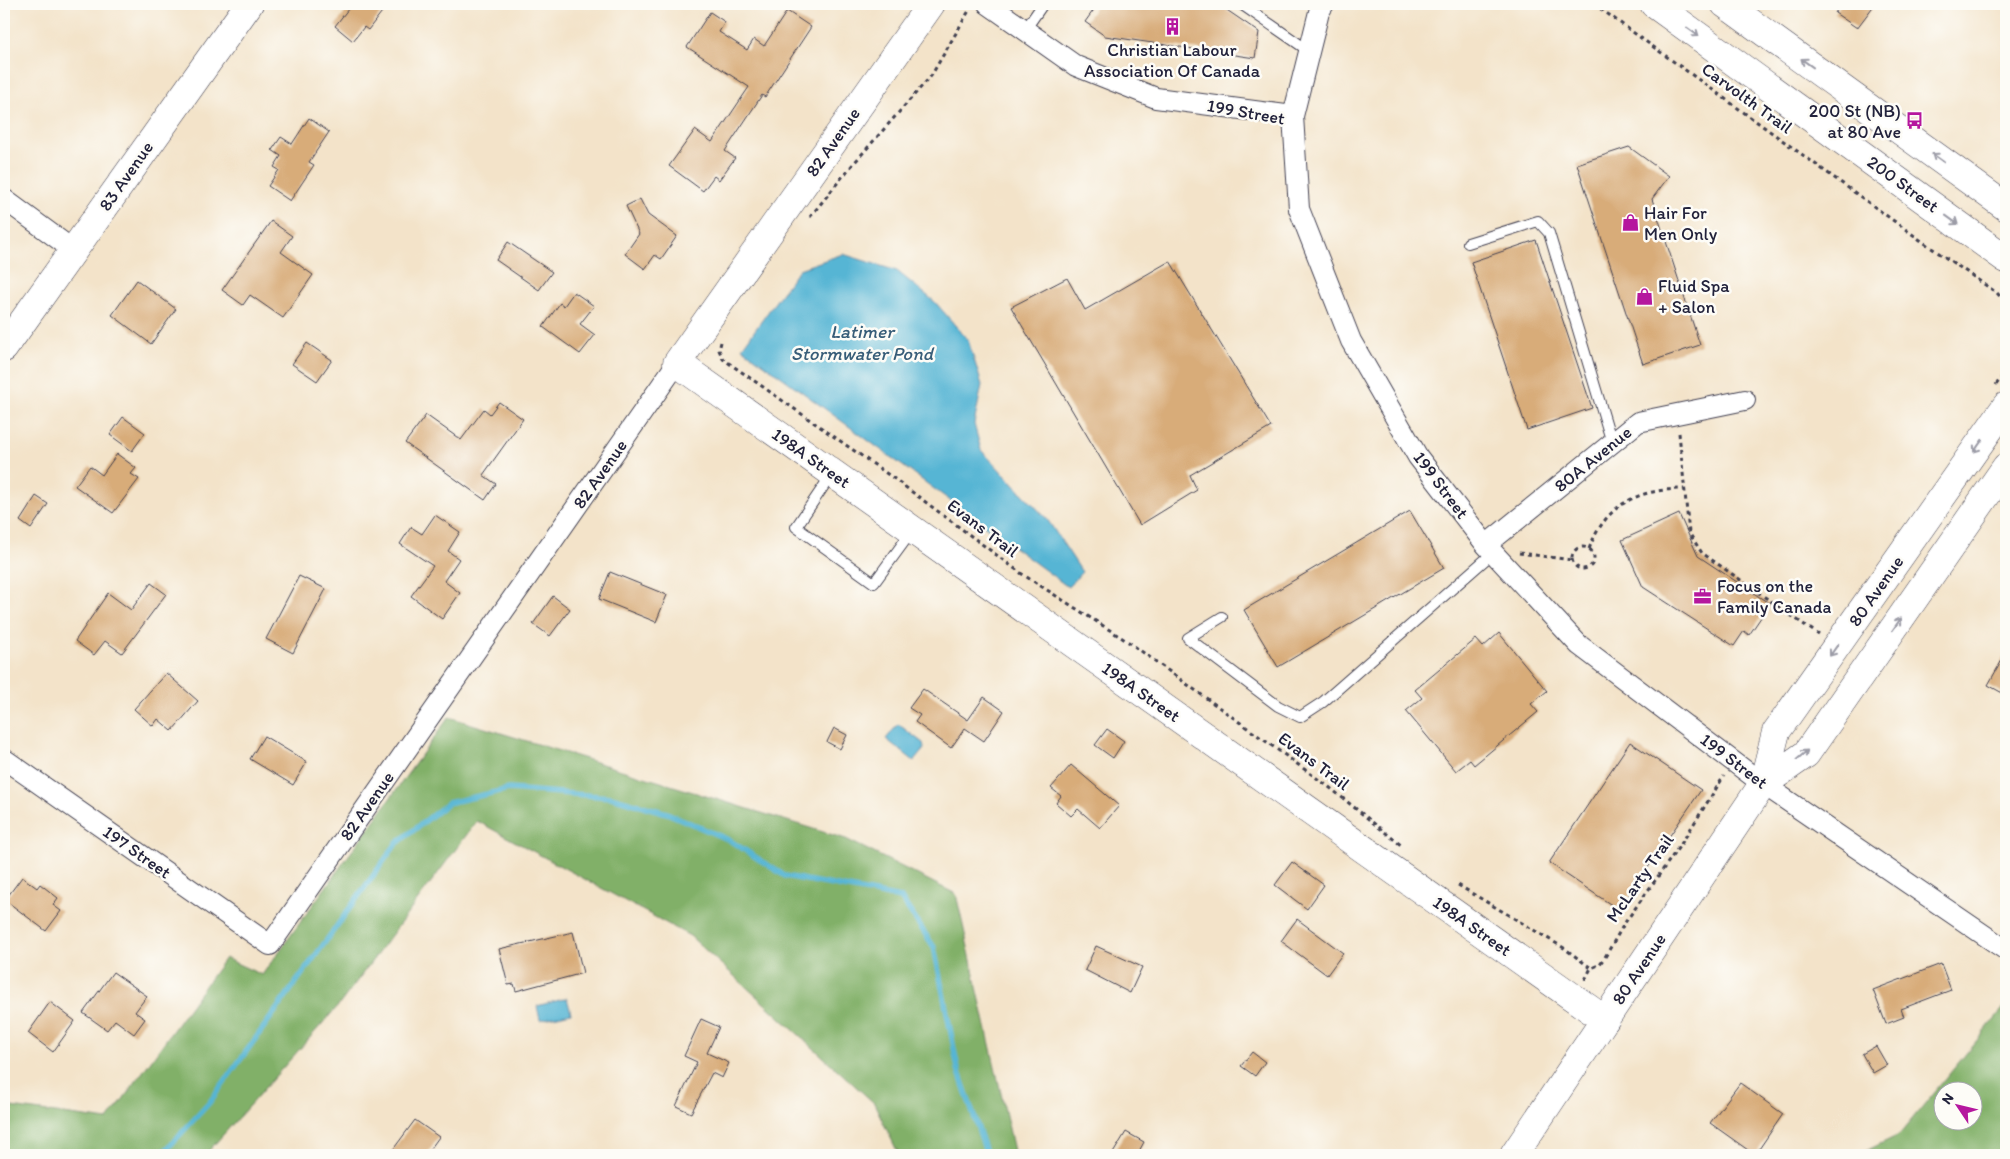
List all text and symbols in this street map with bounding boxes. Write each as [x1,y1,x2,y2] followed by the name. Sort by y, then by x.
[1162,17,1182,37] building icon: Christian Labour Association Of Canada
[1686,27,1700,37] one-way arrow
[1084,39,1261,82] place label: Christian Labour Association Of Canada
[1697,58,1797,138] street label: Carvolth Trail
[1800,58,1814,68] one-way arrow
[1205,94,1287,130] street label: 199 Street
[1809,100,1901,143] place label: 200 St (NB) at 80 Ave
[801,103,865,181] street label: 82 Avenue
[1905,111,1925,131] bus stop icon: 200 St (NB) at 80 Ave
[94,137,158,215] street label: 83 Avenue
[1863,151,1943,218] street label: 200 Street
[1931,153,1945,163] one-way arrow
[1644,202,1718,245] place label: Hair For Men Only
[1620,213,1640,233] shop icon: Hair For Men Only
[1945,215,1959,225] one-way arrow
[1658,275,1730,318] place label: Fluid Spa + Salon
[1634,286,1654,306] shop icon: Fluid Spa + Salon
[791,320,935,365] water label: Latimer Stormwater Pond
[1550,421,1636,497] street label: 80A Avenue
[768,423,855,493] street label: 198A Street
[568,435,632,513] street label: 82 Avenue
[1973,439,1983,453] one-way arrow
[1408,447,1474,523] street label: 199 Street
[943,494,1023,562] street label: Evans Trail
[1844,551,1908,631] street label: 80 Avenue
[1717,575,1831,618] place label: Focus on the Family Canada
[1693,586,1713,606] office icon: Focus on the Family Canada
[1892,617,1902,631] one-way arrow
[1829,643,1839,657] one-way arrow
[1098,657,1185,727] street label: 198A Street
[1274,727,1354,795] street label: Evans Trail
[1696,728,1772,794] street label: 199 Street
[1796,750,1809,761] one-way arrow
[335,767,399,845] street label: 82 Avenue
[99,821,176,884] street label: 197 Street
[1601,829,1679,927] street label: McLarty Trail
[1429,891,1516,961] street label: 198A Street
[1607,929,1671,1009] street label: 80 Avenue
[1932,1082,1982,1132] north arrow
[1938,1090,1957,1108] text: N

